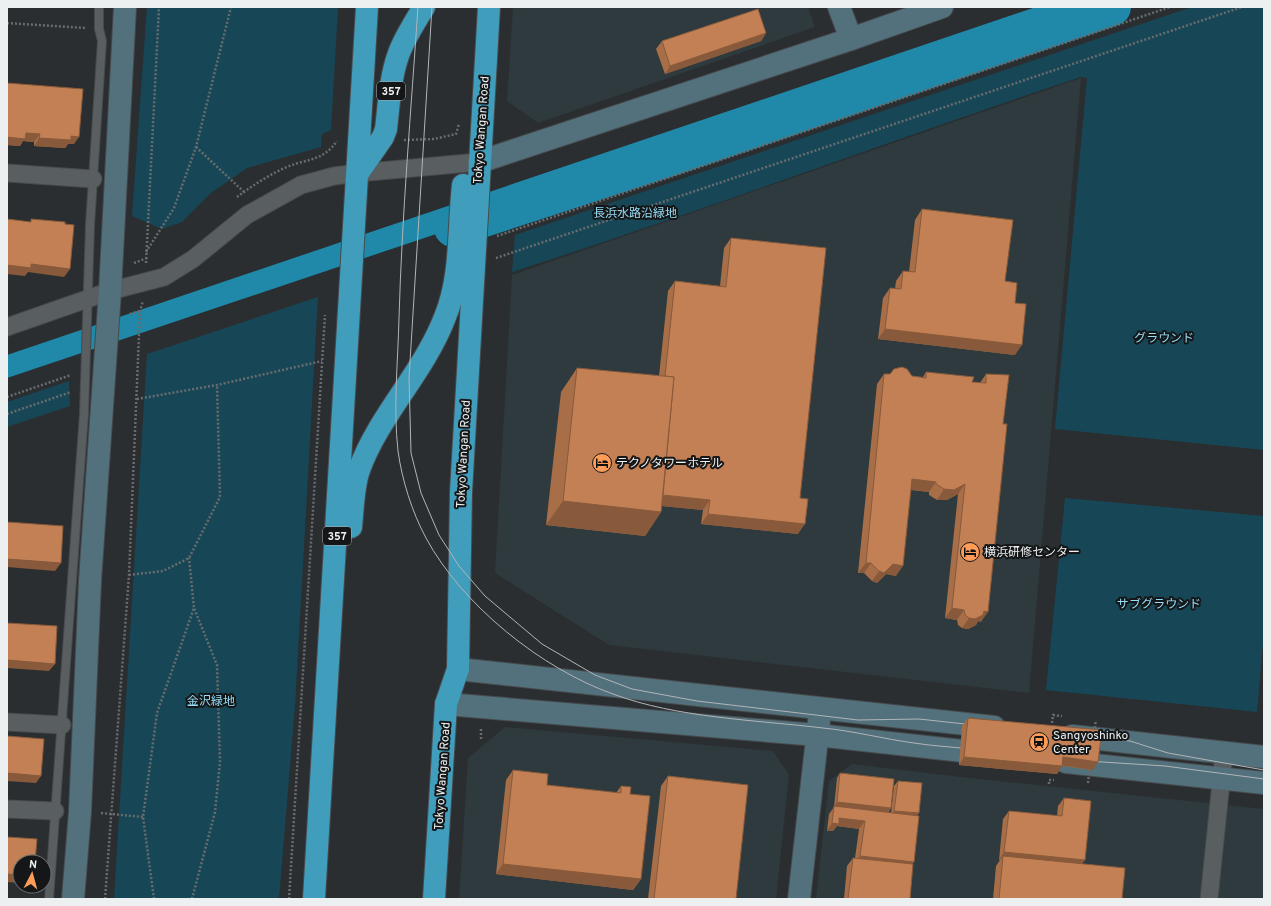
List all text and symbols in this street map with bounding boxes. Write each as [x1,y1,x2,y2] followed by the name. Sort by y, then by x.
[470,76,494,185] street label: Tokyo Wangan Road
[377,82,405,100] road number: 357
[593,206,677,222] park label: 長浜水路沿緑地
[1134,331,1194,347] park label: グラウンド
[453,400,475,509] street label: Tokyo Wangan Road
[591,452,613,474] hotel icon: テクノタワーホテル
[616,456,723,472] place label: テクノタワーホテル
[323,527,351,545] road number: 357
[959,541,981,563] hotel icon: 横浜研修センター
[984,545,1080,561] place label: 横浜研修センター
[1117,597,1201,613] park label: サブグラウンド
[187,694,235,710] park label: 金沢緑地
[431,722,455,831] street label: Tokyo Wangan Road
[1053,728,1129,758] place label: Sangyoshinko Center
[1028,731,1050,753] station icon: Sangyoshinko Center
[12,854,52,894] north arrow
[28,858,38,872] text: N

